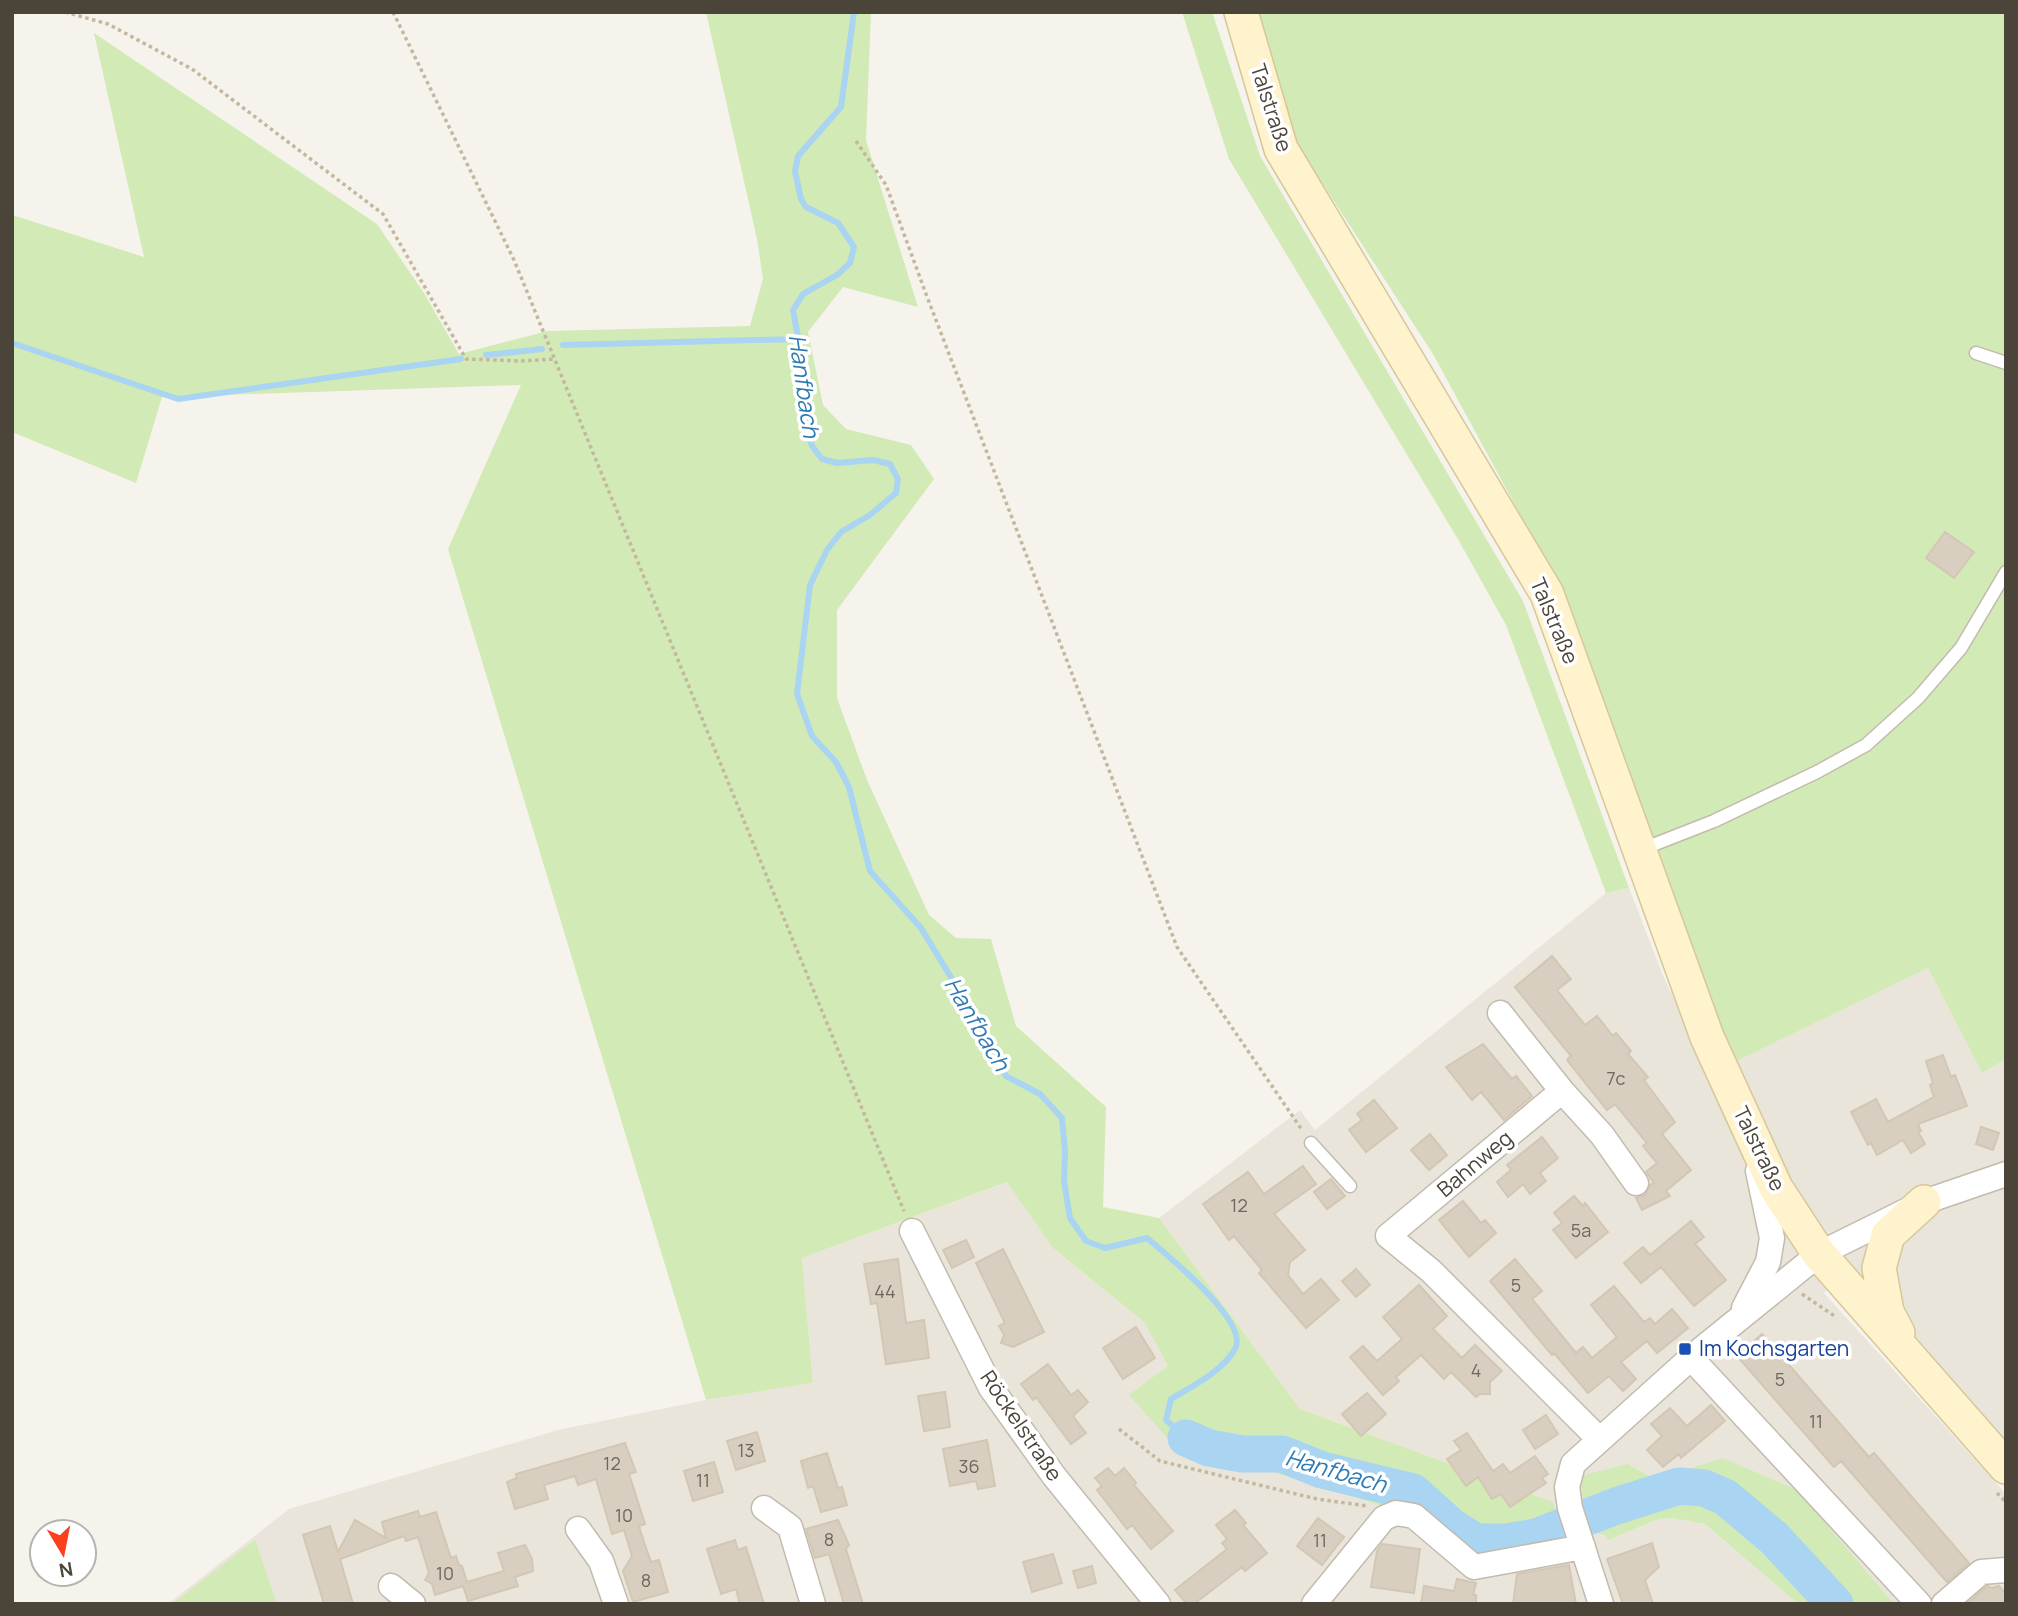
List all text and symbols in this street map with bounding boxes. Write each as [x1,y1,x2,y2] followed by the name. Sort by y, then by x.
[1245,60,1299,155] street label: Talstraße
[782,332,828,441] water label: Hanfbach
[1524,573,1586,668] street label: Talstraße
[937,971,1019,1077] water label: Hanfbach
[1607,1066,1626,1090] house number: 7c
[1727,1102,1792,1195] street label: Talstraße
[1431,1124,1518,1203] street label: Bahnweg
[1230,1193,1248,1217] house number: 12
[1571,1218,1591,1242] house number: 5a
[1511,1273,1521,1297] house number: 5
[874,1279,896,1303] house number: 44
[1699,1334,1849,1362] place label: Im Kochsgarten
[1677,1341,1693,1357] marker: Im Kochsgarten
[1471,1358,1481,1382] house number: 4
[974,1365,1069,1486] street label: Röckelstraße
[1775,1367,1785,1391] house number: 5
[1809,1409,1823,1433] house number: 11
[738,1438,754,1462] house number: 13
[1282,1440,1392,1500] water label: Hanfbach
[603,1451,621,1475] house number: 12
[958,1454,980,1478] house number: 36
[696,1468,710,1492] house number: 11
[615,1503,633,1527] house number: 10
[28,1518,98,1588] north arrow
[824,1527,834,1551] house number: 8
[1313,1528,1327,1552] house number: 11
[57,1556,75,1584] text: N
[436,1561,454,1585] house number: 10
[641,1568,651,1592] house number: 8

